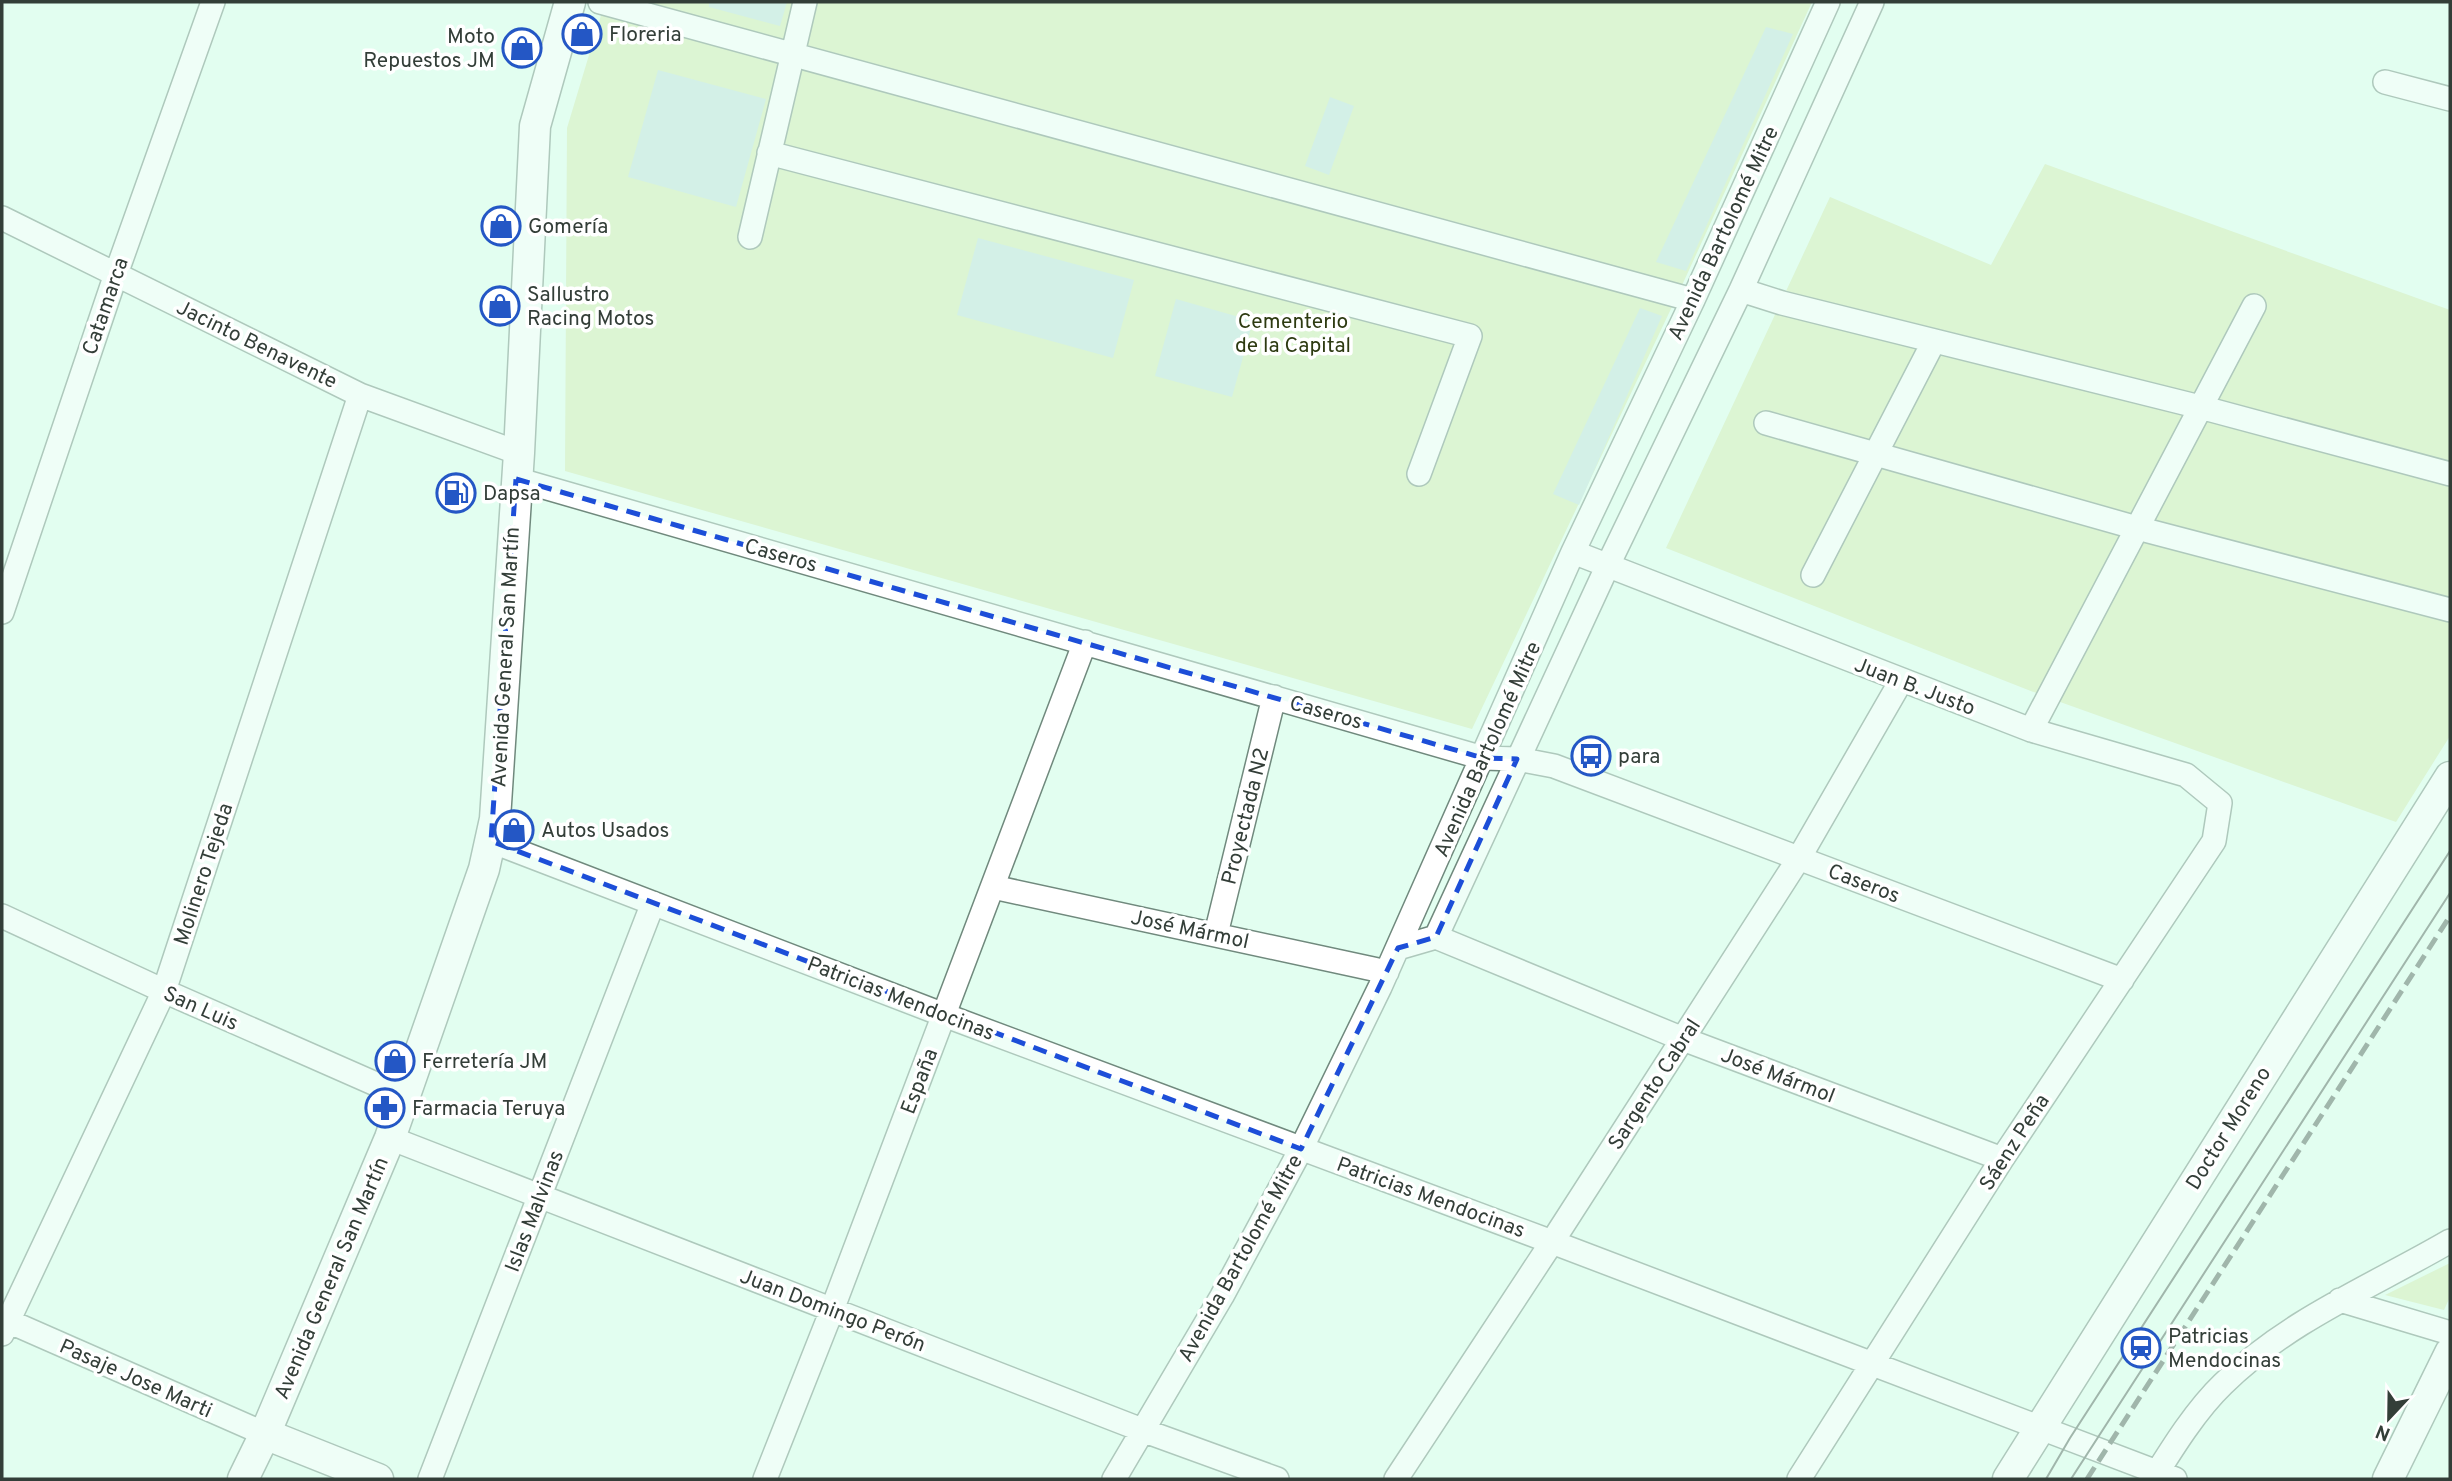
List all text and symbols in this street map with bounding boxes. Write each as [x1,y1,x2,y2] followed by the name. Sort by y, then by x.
[561,13,603,55] shop icon: Floreria
[609,22,682,49] place label: Floreria
[363,24,495,75] place label: Moto Repuestos JM
[501,27,543,69] shop icon: Moto Repuestos JM
[1663,122,1786,345] street label: Avenida Bartolomé Mitre
[480,205,522,247] shop icon: Gomería
[528,214,608,241] place label: Gomería
[77,254,136,359] street label: Catamarca
[527,282,654,333] place label: Sallustro Racing Motos
[479,285,521,327] shop icon: Sallustro Racing Motos
[171,295,341,396] street label: Jacinto Benavente
[1235,309,1351,360] park label: Cementerio de la Capital
[435,472,477,514] fuel station icon: Dapsa
[483,481,541,508] place label: Dapsa
[486,526,527,788] street label: Avenida General San Martín
[741,533,820,580] street label: Caseros
[1429,638,1548,862] street label: Avenida Bartolomé Mitre
[1850,652,1979,723] street label: Juan B. Justo
[1286,690,1365,737] street label: Caseros
[1570,735,1612,777] bus stop icon: para
[1618,744,1660,771] place label: para
[1216,745,1276,888] street label: Proyectada N2
[169,800,240,949] street label: Molinero Tejeda
[493,809,535,851] shop icon: Autos Usados
[541,818,669,845] place label: Autos Usados
[1824,858,1903,910] street label: Caseros
[1128,905,1251,956] street label: José Mármol
[803,951,998,1048] street label: Patricias Mendocinas
[159,981,242,1038] street label: San Luis
[1603,1014,1708,1156] street label: Sargento Cabral
[374,1040,416,1082] shop icon: Ferretería JM
[1717,1042,1838,1111] street label: José Mármol
[896,1045,945,1118] street label: España
[422,1049,548,1076] place label: Ferretería JM
[2181,1062,2278,1196] street label: Doctor Moreno
[364,1087,406,1129] pharmacy icon: Farmacia Teruya
[1974,1089,2057,1196] street label: Sáenz Peña
[412,1096,565,1123] place label: Farmacia Teruya
[500,1147,571,1276] street label: Islas Malvinas
[1173,1150,1310,1367] street label: Avenida Bartolomé Mitre
[1332,1152,1529,1245] street label: Patricias Mendocinas
[269,1153,396,1404] street label: Avenida General San Martín
[736,1264,929,1359] street label: Juan Domingo Perón
[2168,1324,2281,1375] place label: Patricias Mendocinas
[2120,1327,2162,1369] station icon: Patricias Mendocinas
[55,1334,216,1425] street label: Pasaje Jose Marti
[2354,1383,2424,1453] north arrow
[2373,1418,2394,1446] text: N

